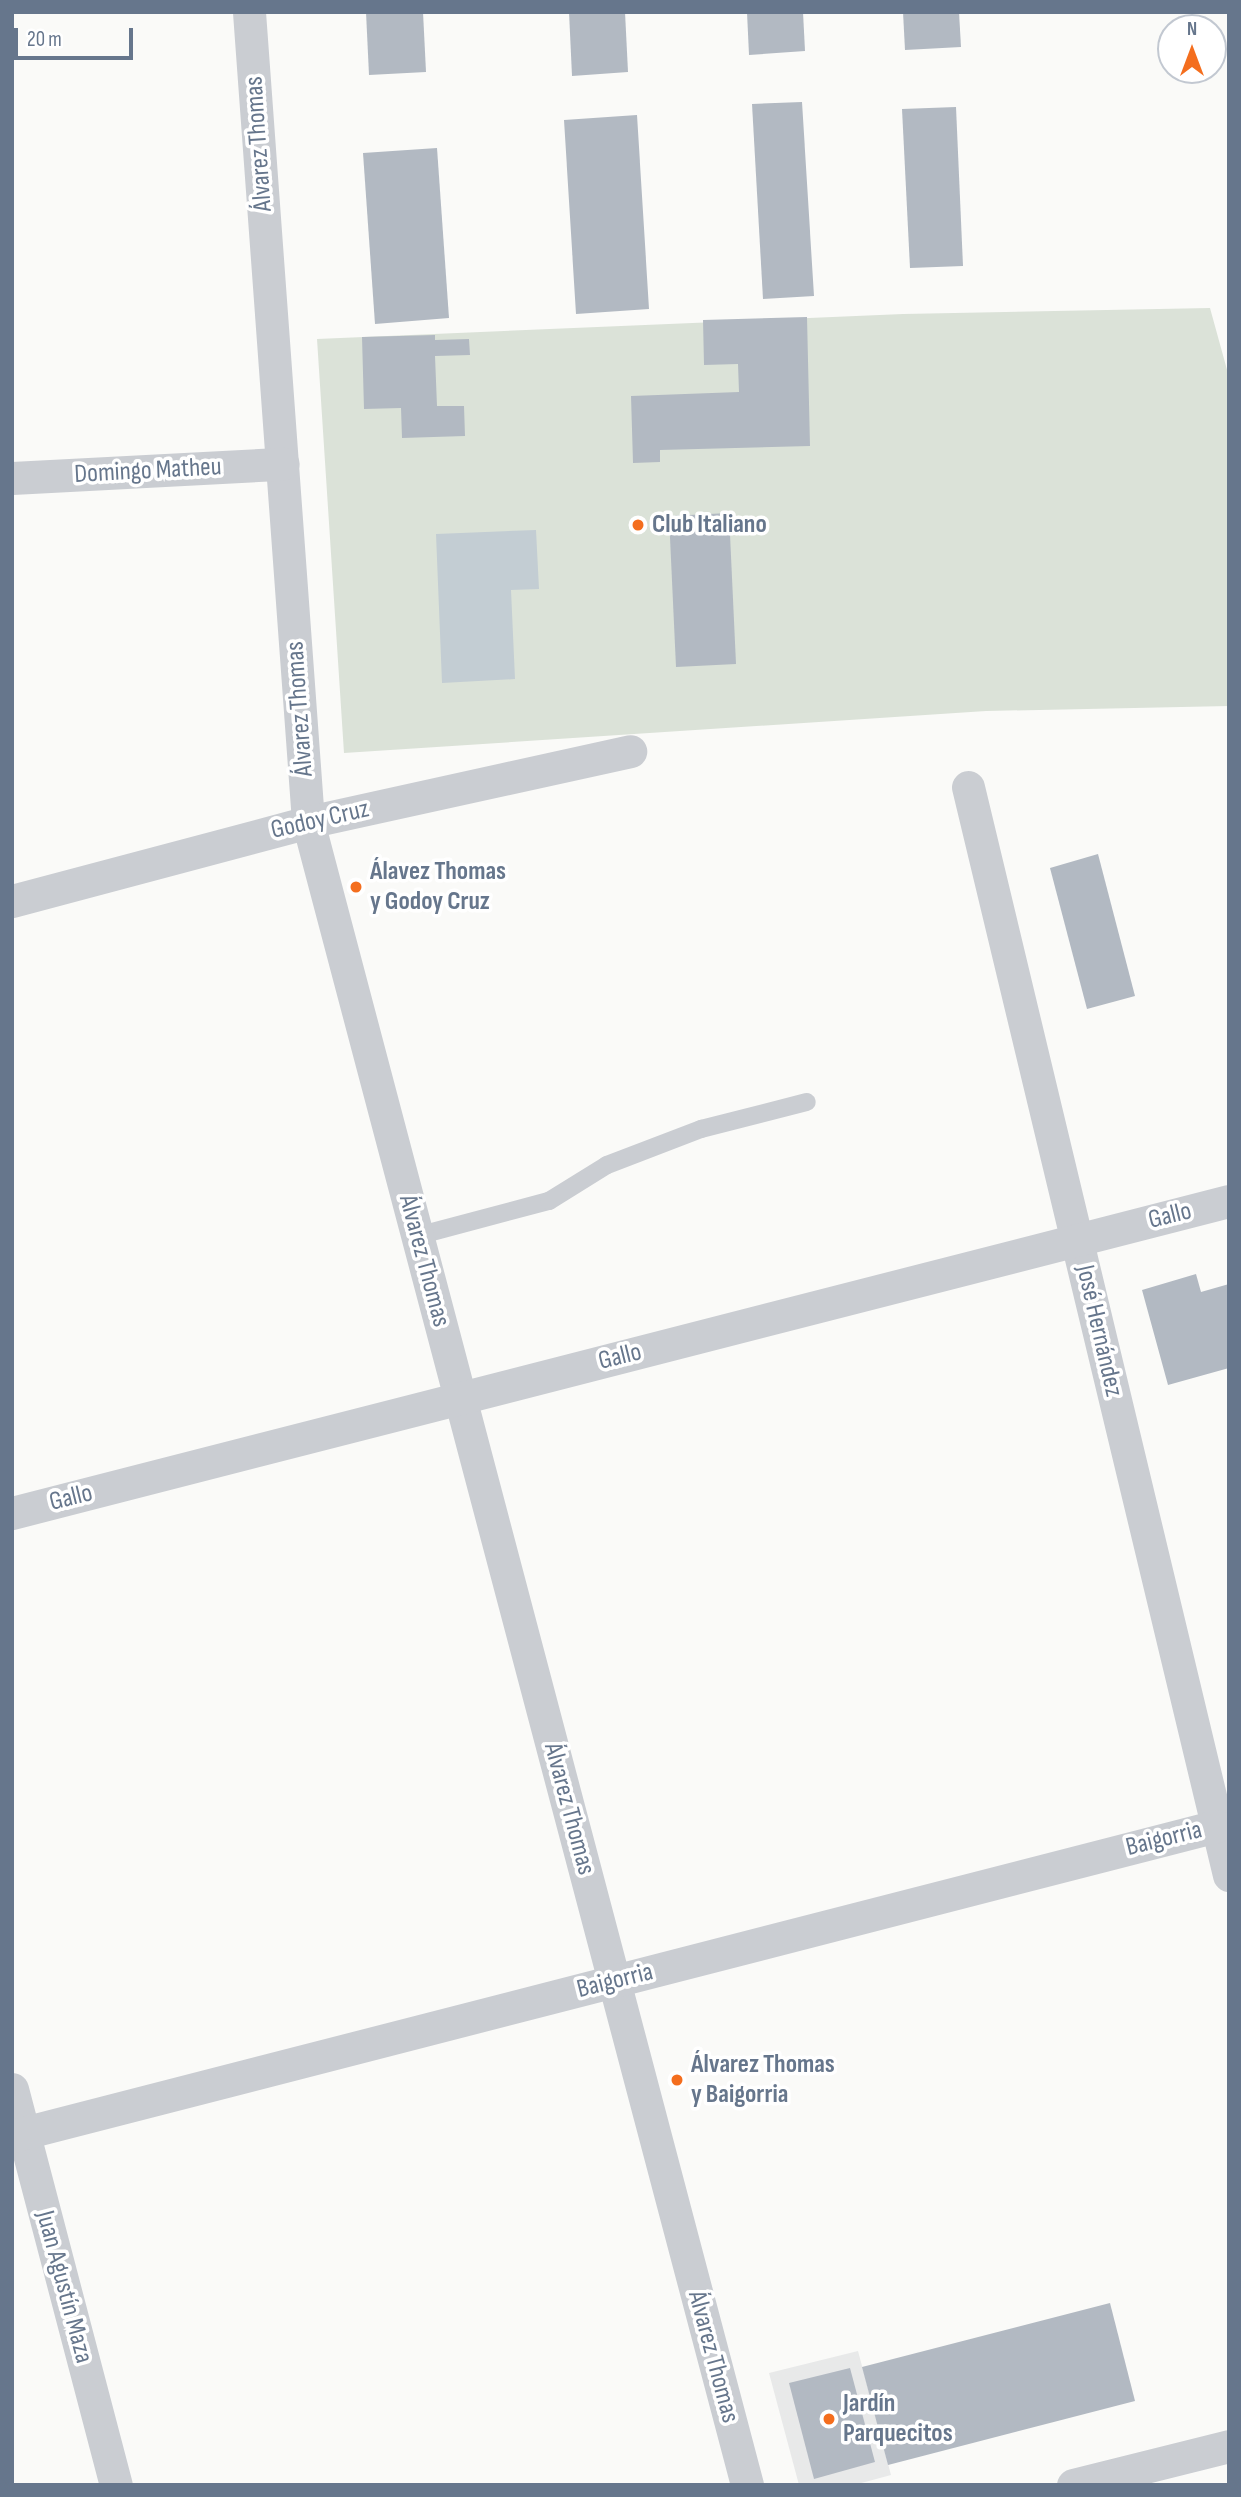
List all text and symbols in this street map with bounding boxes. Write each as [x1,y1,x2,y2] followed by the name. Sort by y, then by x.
[18,14,136,58] scale bar
[1157,14,1227,84] north arrow
[1187,18,1197,41] text: N
[27,27,62,52] text: 20 m
[239,75,279,213] street label: Álvarez Thomas
[74,452,222,490] street label: Domingo Matheu
[652,509,767,541] place label: Club Italiano
[630,517,646,533] marker: Club Italiano
[280,640,320,778] street label: Álvarez Thomas
[268,794,372,846] street label: Godoy Cruz
[370,856,506,917] place label: Álavez Thomas y Godoy Cruz
[348,879,364,895] marker: Álavez Thomas y Godoy Cruz
[391,1192,457,1330] street label: Álvarez Thomas
[1145,1196,1195,1236] street label: Gallo
[1069,1262,1129,1400] street label: José Hernández
[595,1337,645,1377] street label: Gallo
[46,1478,96,1518] street label: Gallo
[536,1740,602,1878] street label: Álvarez Thomas
[1123,1815,1205,1863] street label: Baigorria
[574,1957,656,2005] street label: Baigorria
[691,2049,835,2110] place label: Álvarez Thomas y Baigorria
[669,2072,685,2088] marker: Álvarez Thomas y Baigorria
[29,2207,99,2367] street label: Juan Agustín Maza
[680,2288,746,2426] street label: Álvarez Thomas
[843,2388,953,2450] place label: Jardín Parquecitos
[821,2411,837,2427] marker: Jardín Parquecitos

